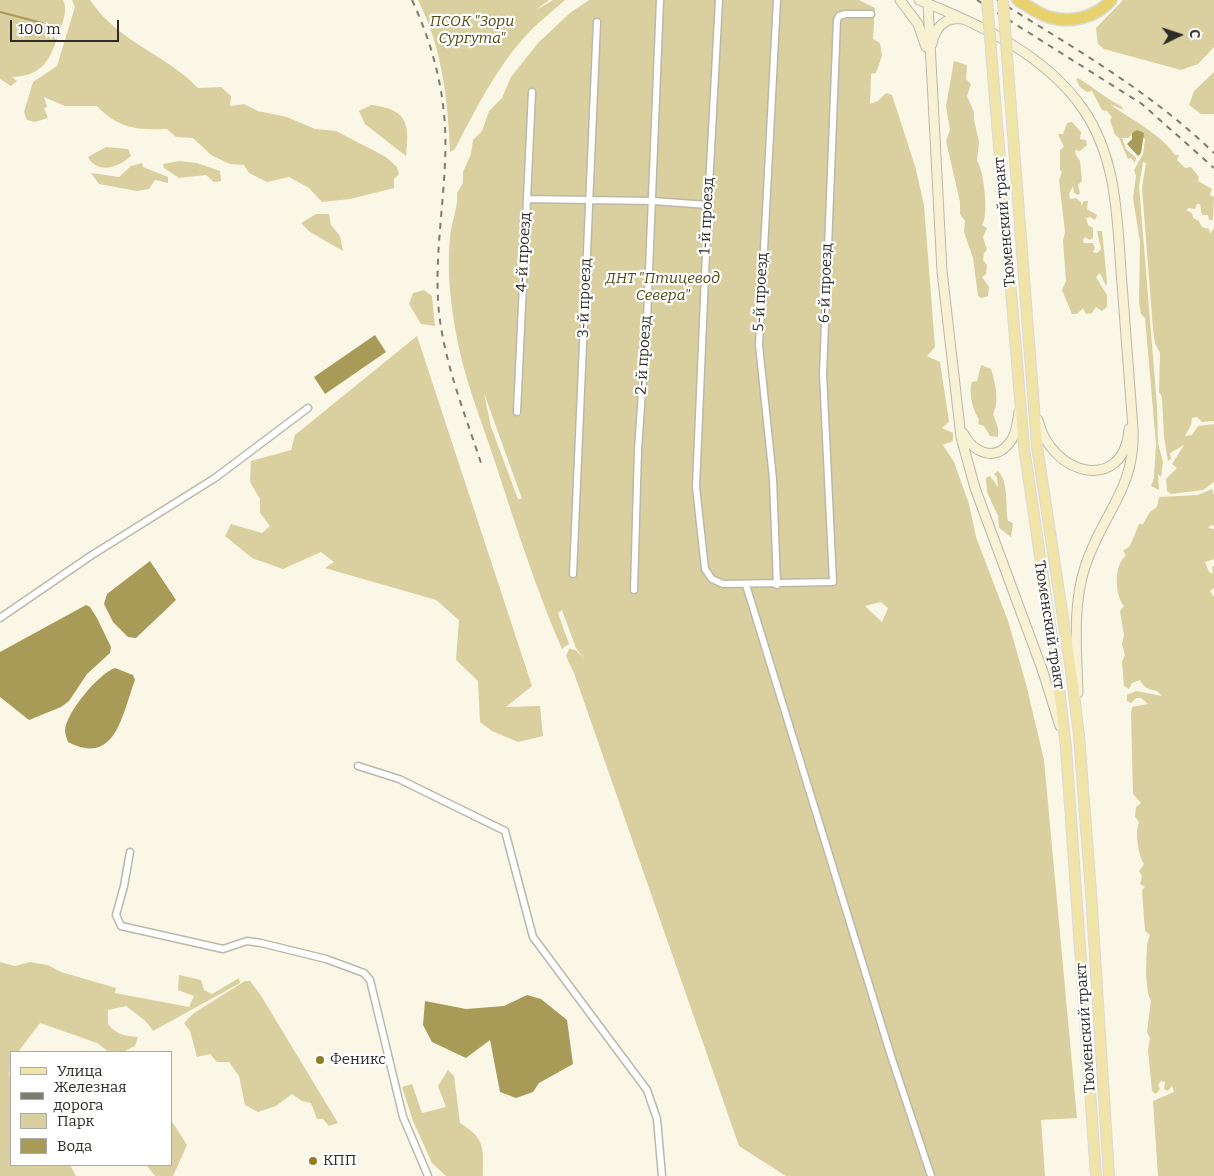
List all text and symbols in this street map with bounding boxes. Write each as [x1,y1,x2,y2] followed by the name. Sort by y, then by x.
[12,10,121,42] scale bar
[1154,10,1204,60] north arrow
[430,13,514,48] park label: ПСОК "Зори Сургута"
[18,20,61,38] text: 100 m
[1186,29,1203,39] text: С
[990,156,1020,288] street label: Тюменский тракт
[696,177,718,255] street label: 1-й проезд
[513,212,535,292] street label: 4-й проезд
[816,243,836,323] street label: 6-й проезд
[750,252,772,332] street label: 5-й проезд
[575,258,595,338] street label: 3-й проезд
[606,270,720,305] park label: ДНТ "Птицевод Севера"
[632,315,656,395] street label: 2-й проезд
[1030,559,1068,691] street label: Тюменский тракт
[1072,962,1100,1094] street label: Тюменский тракт
[10,1051,172,1166] legend
[330,1051,386,1069] place label: Феникс
[314,1054,326,1066] marker: Феникс
[57,1062,103,1080] text: Улица
[54,1078,127,1114] text: Железная дорога
[57,1112,94,1130] text: Парк
[57,1137,92,1155] text: Вода
[323,1152,356,1170] place label: КПП
[307,1155,319,1167] marker: КПП

